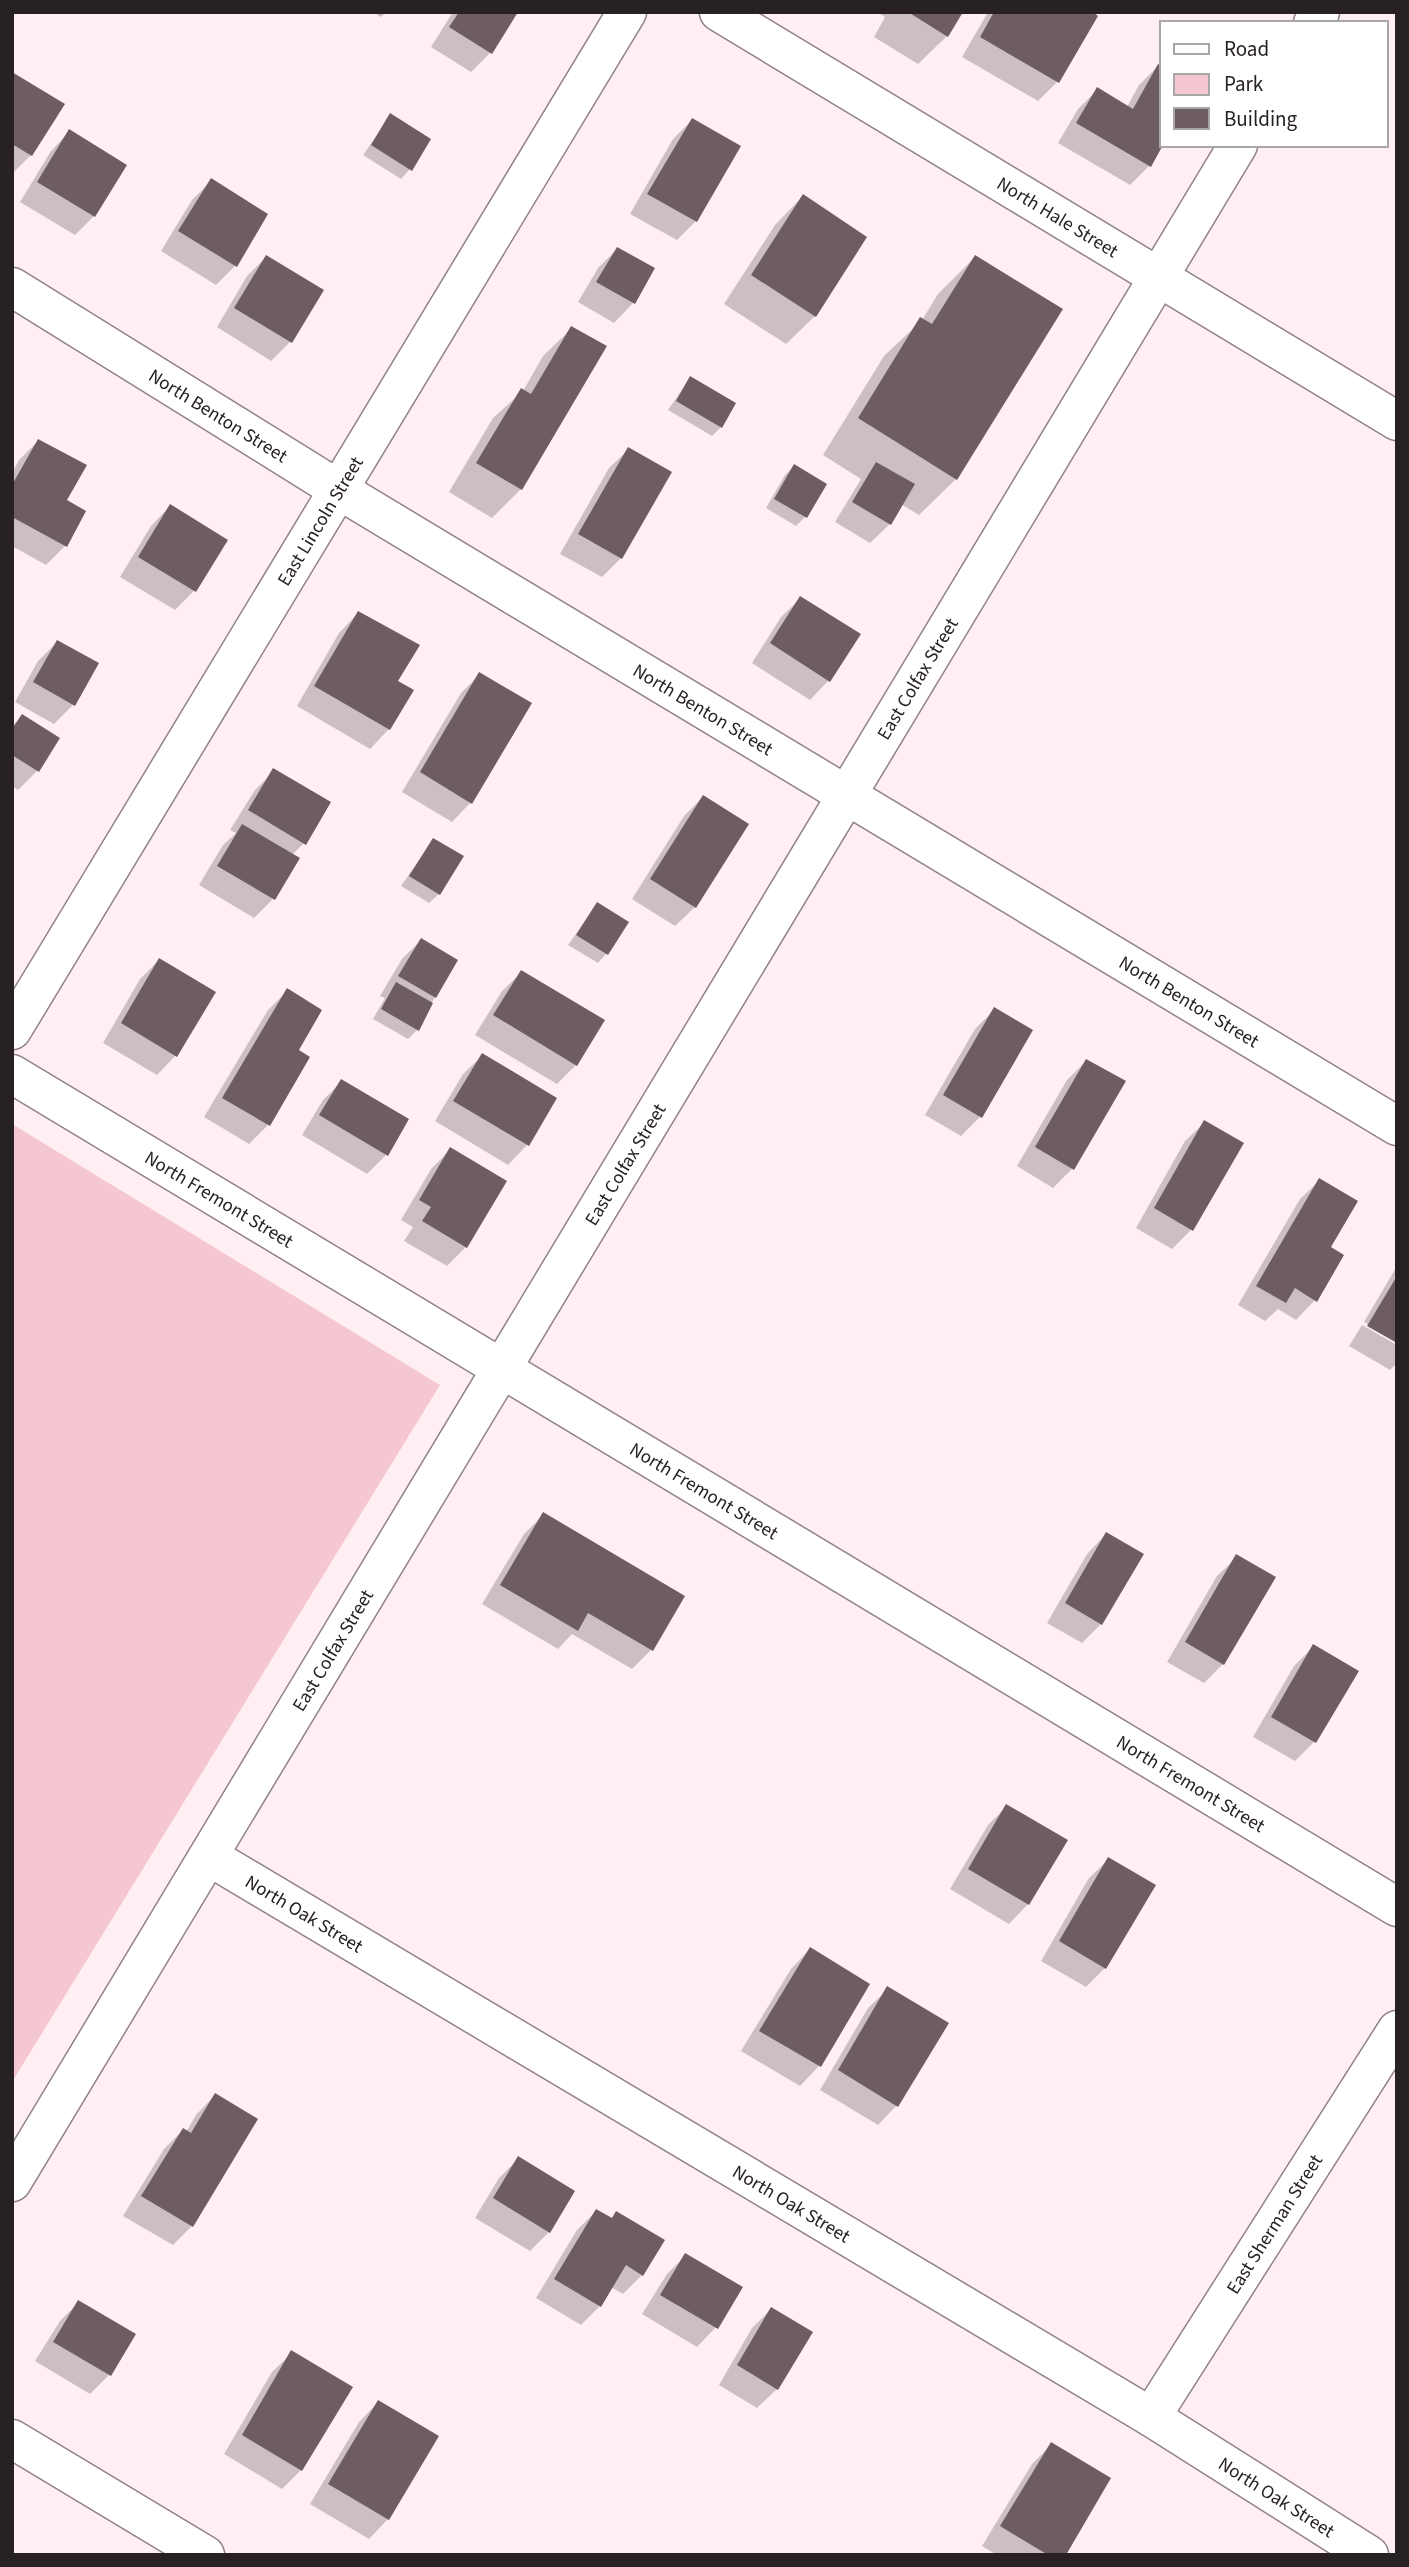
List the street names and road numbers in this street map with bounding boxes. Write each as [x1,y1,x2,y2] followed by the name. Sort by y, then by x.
[991,171,1124,265] street label: North Hale Street
[143,363,293,470] street label: North Benton Street
[271,451,371,591] street label: East Lincoln Street
[871,612,966,745] street label: East Colfax Street
[627,658,778,763] street label: North Benton Street
[1113,950,1264,1055] street label: North Benton Street
[579,1098,673,1231] street label: East Colfax Street
[139,1145,298,1255] street label: North Fremont Street
[624,1437,784,1547] street label: North Fremont Street
[286,1584,381,1717] street label: East Colfax Street
[1111,1729,1270,1840] street label: North Fremont Street
[240,1869,368,1960] street label: North Oak Street
[1220,2149,1330,2300] street label: East Sherman Street
[727,2159,855,2250] street label: North Oak Street
[1213,2451,1340,2545] street label: North Oak Street

